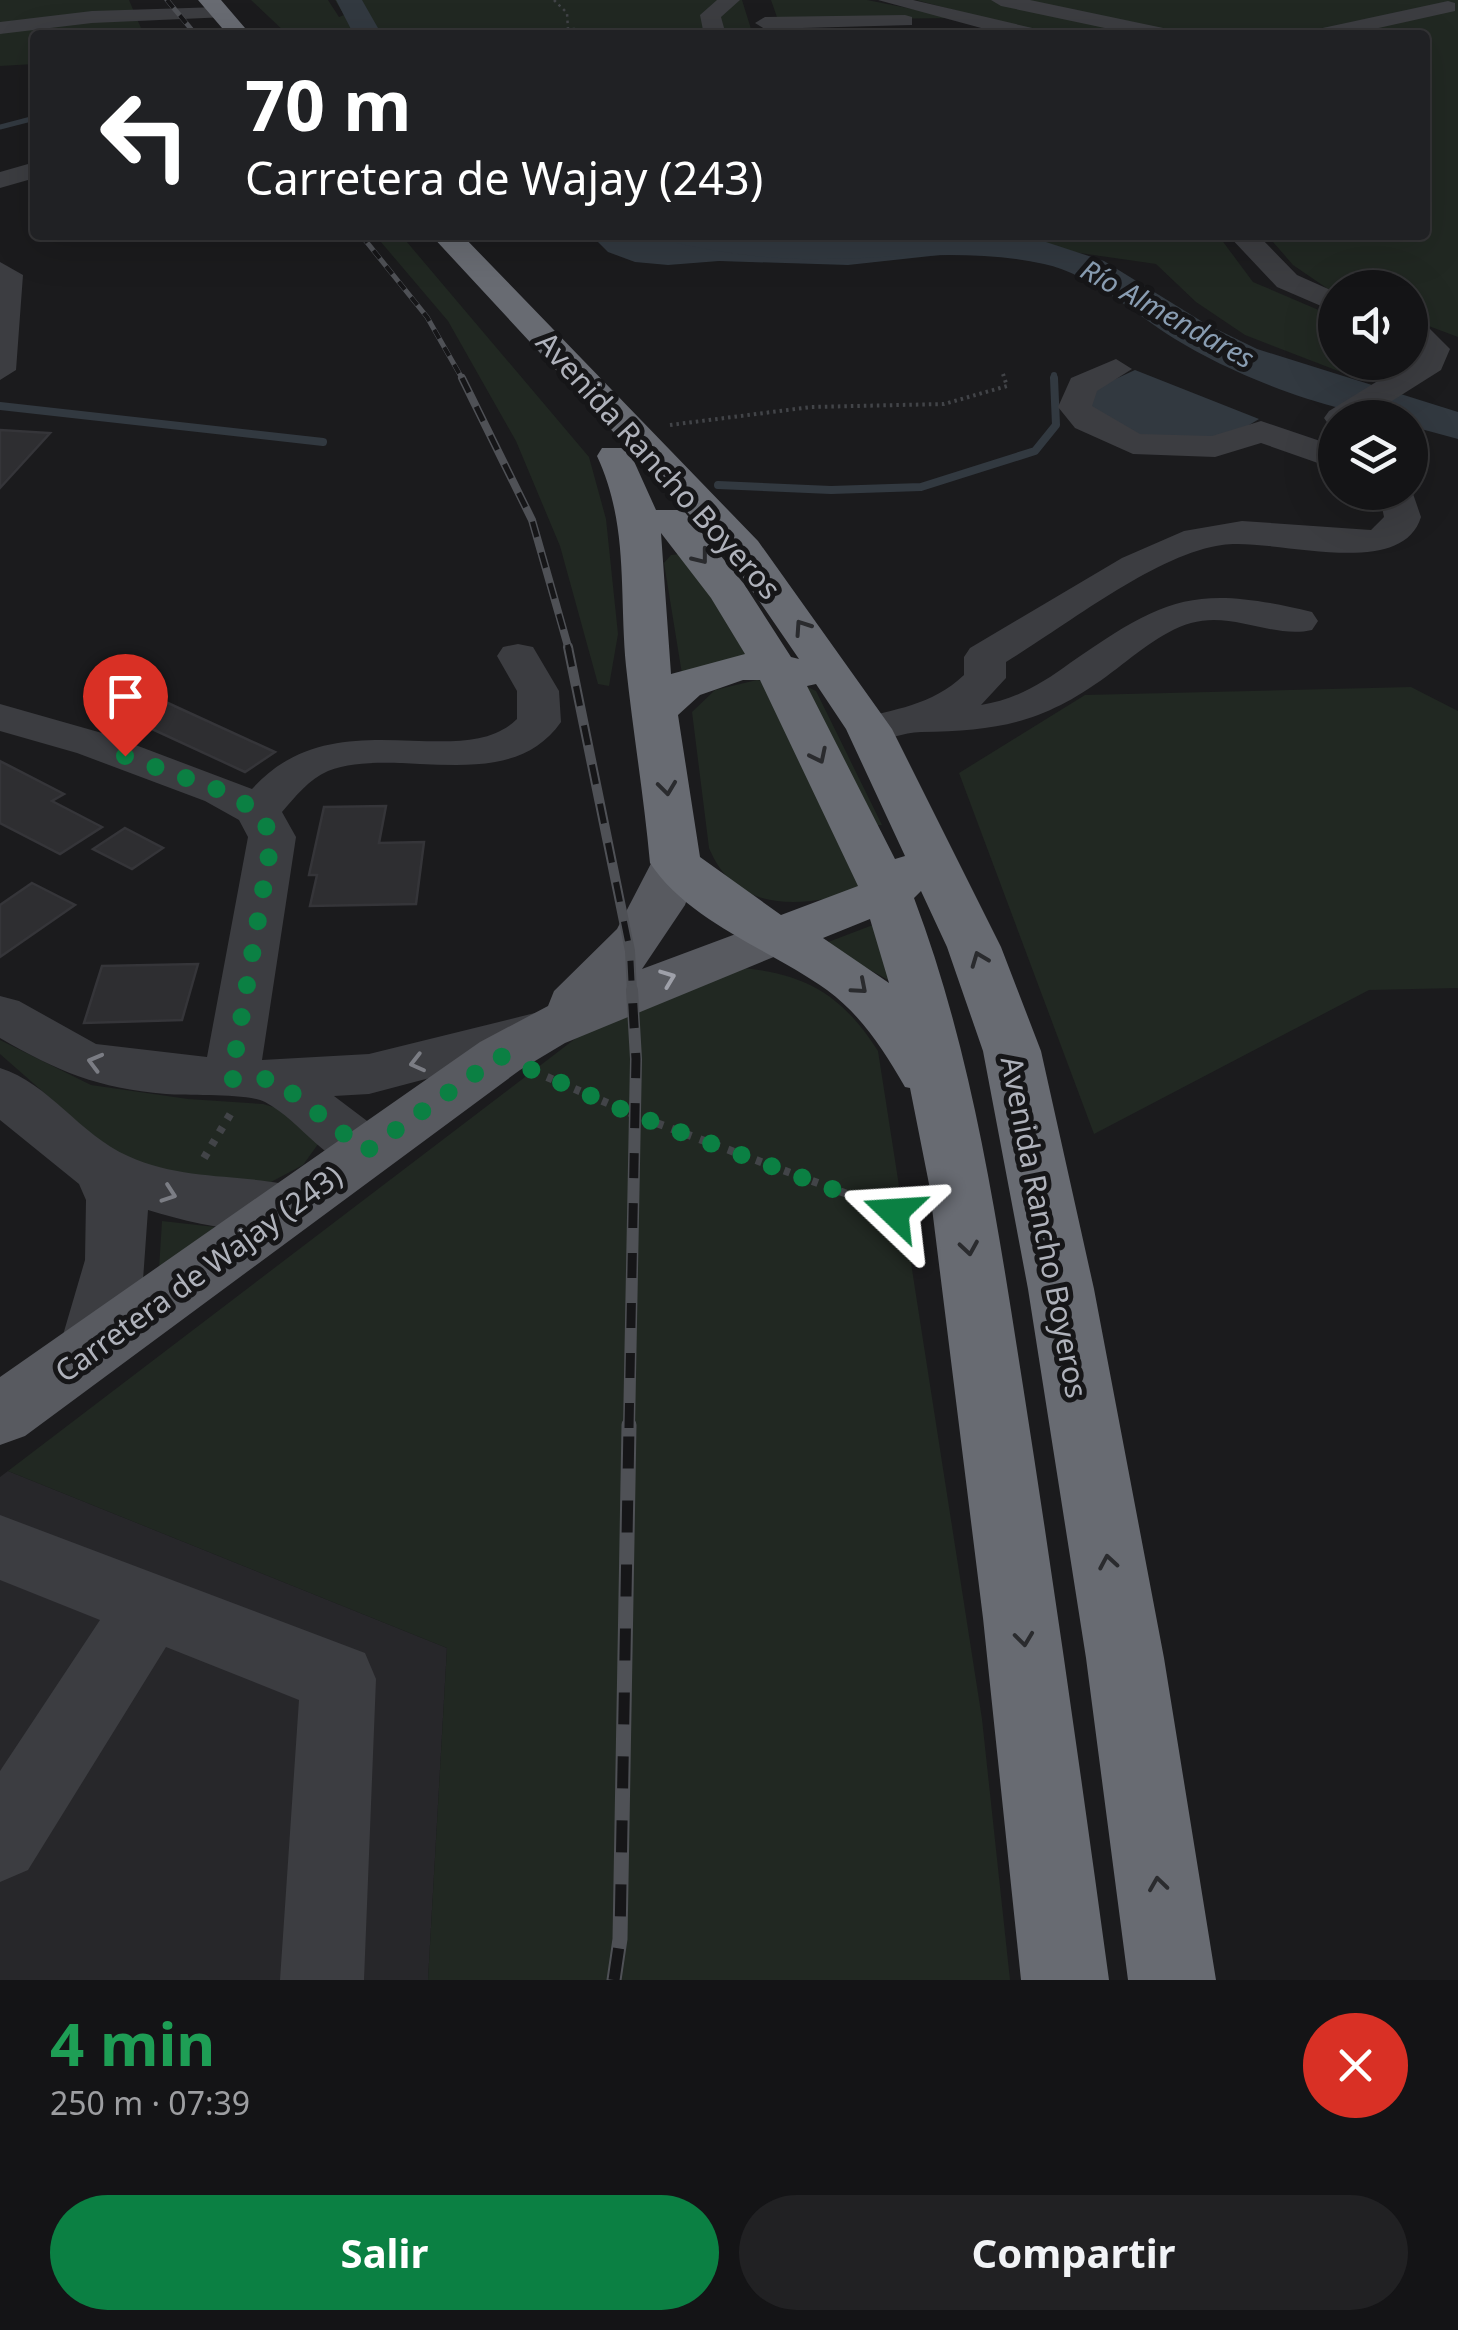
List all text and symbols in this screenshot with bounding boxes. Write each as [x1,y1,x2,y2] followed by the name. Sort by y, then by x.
[245,56,412,152] text: 70 m
[80,70,210,200] icon: left
[245,147,763,208] text: Carretera de Wajay (243)
[1075,250,1261,376] water label: Río Almendares
[1318,270,1428,510] map controls
[1318,270,1428,380] button: sound
[528,322,790,608] street label: Avenida Rancho Boyeros
[1318,400,1428,510] button: layers
[690,545,707,563] one-way arrow
[795,620,814,638] one-way arrow
[83,654,168,757] pin
[98,669,153,724] icon: arrive
[807,745,826,763] one-way arrow
[656,779,677,796] one-way arrow
[970,951,990,969] one-way arrow
[658,969,675,990] one-way arrow
[849,975,867,993] one-way arrow
[409,1051,426,1072] one-way arrow
[87,1053,104,1074] one-way arrow
[992,1053,1098,1401] street label: Avenida Rancho Boyeros
[46,1155,350,1391] street label: Carretera de Wajay (243)
[842,1160,946,1264] position arrow
[160,1182,177,1202] one-way arrow
[958,1239,979,1256] one-way arrow
[1098,1554,1119,1571] one-way arrow
[1013,1631,1034,1647] one-way arrow
[1148,1875,1169,1892] one-way arrow
[50,2002,215,2084] text: 4 min
[1303,2013,1408,2118] button: close
[50,2081,250,2124] text: 250 m · 07:39
[50,2195,719,2310] button: Salir
[739,2195,1408,2310] button: Compartir

